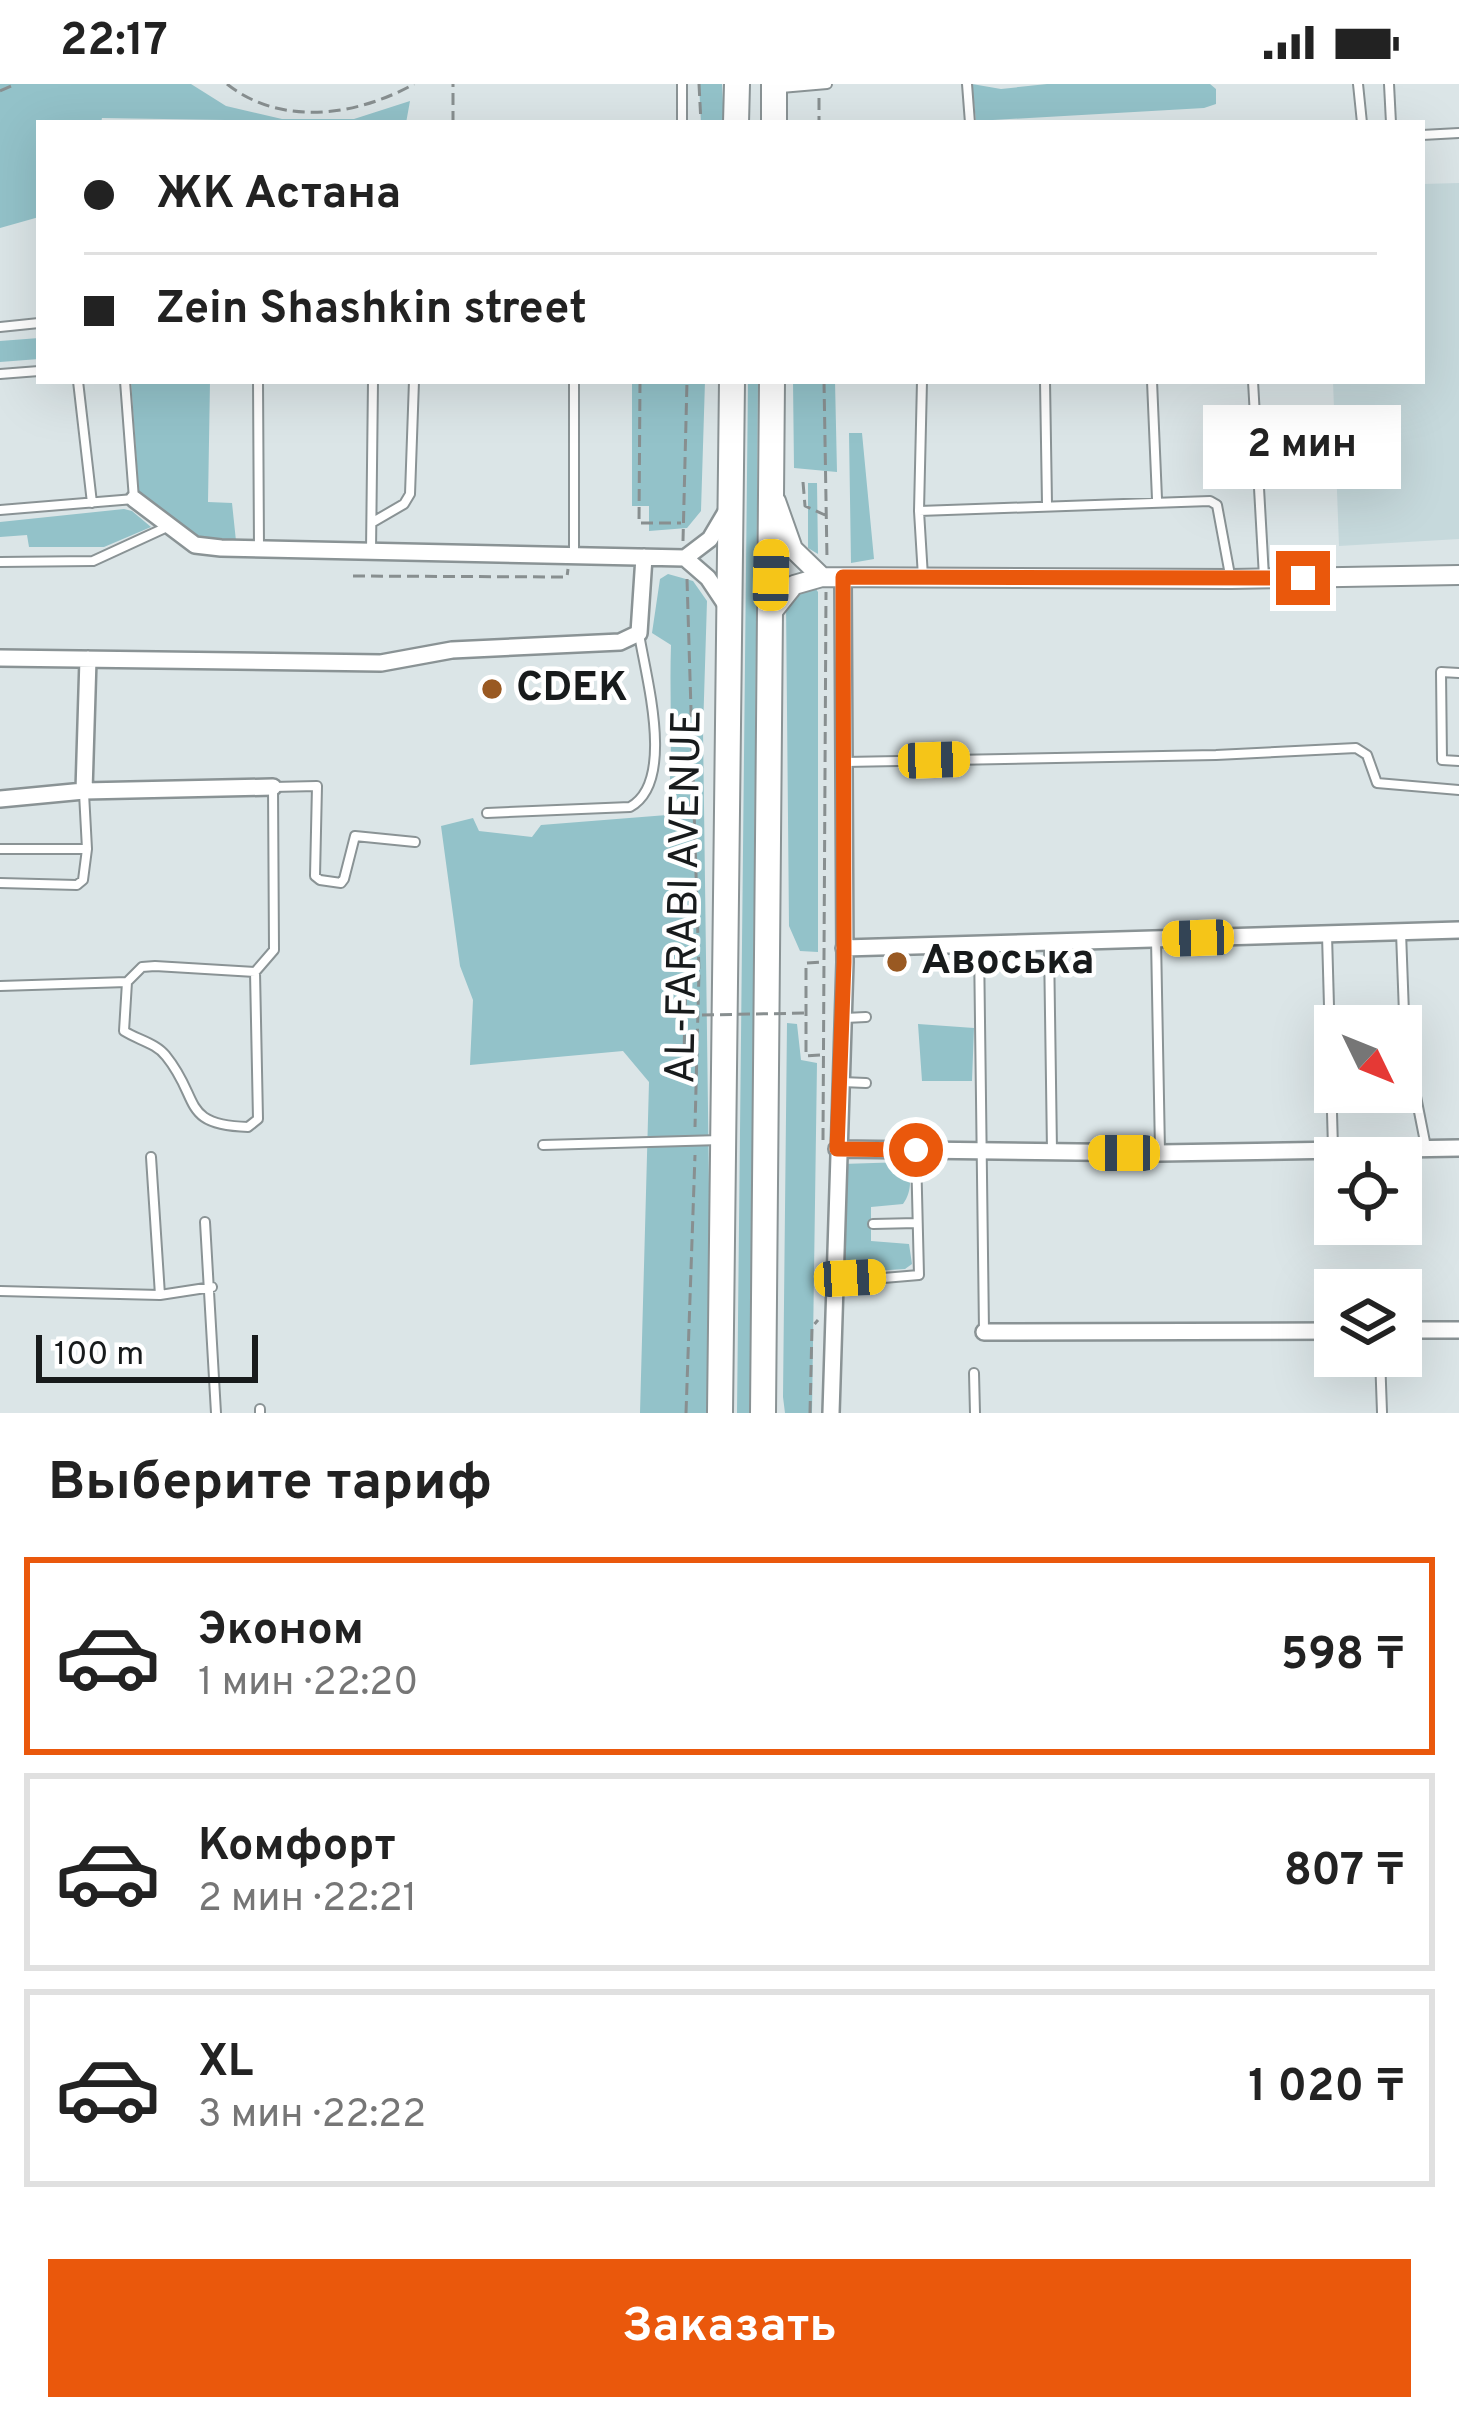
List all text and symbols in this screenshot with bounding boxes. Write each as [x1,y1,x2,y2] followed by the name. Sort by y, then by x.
[60,14,168,71] text: 22:17
[156,167,401,224] text: ЖК Астана
[156,282,587,339] text: Zein Shashkin street
[1204,404,1402,488] callout: 2 мин
[1247,422,1357,471] text: 2 мин
[752,539,790,611] car
[1276,551,1330,605] route end
[516,663,628,716] place label: CDEK
[479,676,505,702] marker: CDEK
[656,709,716,1085] street label: AL-FARABI AVENUE
[897,741,971,779] car
[1161,919,1235,957] car
[921,936,1094,989] place label: Авоська
[884,949,910,975] marker: Авоська
[1314,1005,1422,1113] north arrow
[1314,1005,1422,1377] map controls
[889,1123,943,1177] route start
[1088,1135,1160,1171] car
[1314,1137,1422,1245] button: locate
[813,1258,887,1298] car
[1314,1269,1422,1377] button: layers
[36,1329,258,1382] scale bar
[54,1335,144,1377] text: 100 m
[48,1450,492,1519] text: Выберите тариф
[54,1602,162,1710] icon: car
[198,1603,364,1660] text: Эконом
[1281,1628,1405,1685] text: 598 ₸
[198,1660,418,1709] text: 1 мин · 22:20
[54,1818,162,1926] icon: car
[198,1819,396,1876] text: Комфорт
[1284,1844,1405,1901] text: 807 ₸
[198,1876,417,1925] text: 2 мин · 22:21
[54,2034,162,2142] icon: car
[198,2035,253,2092] text: XL
[1248,2060,1405,2117] text: 1 020 ₸
[198,2092,426,2141] text: 3 мин · 22:22
[48,2259,1411,2397] button: Заказать

